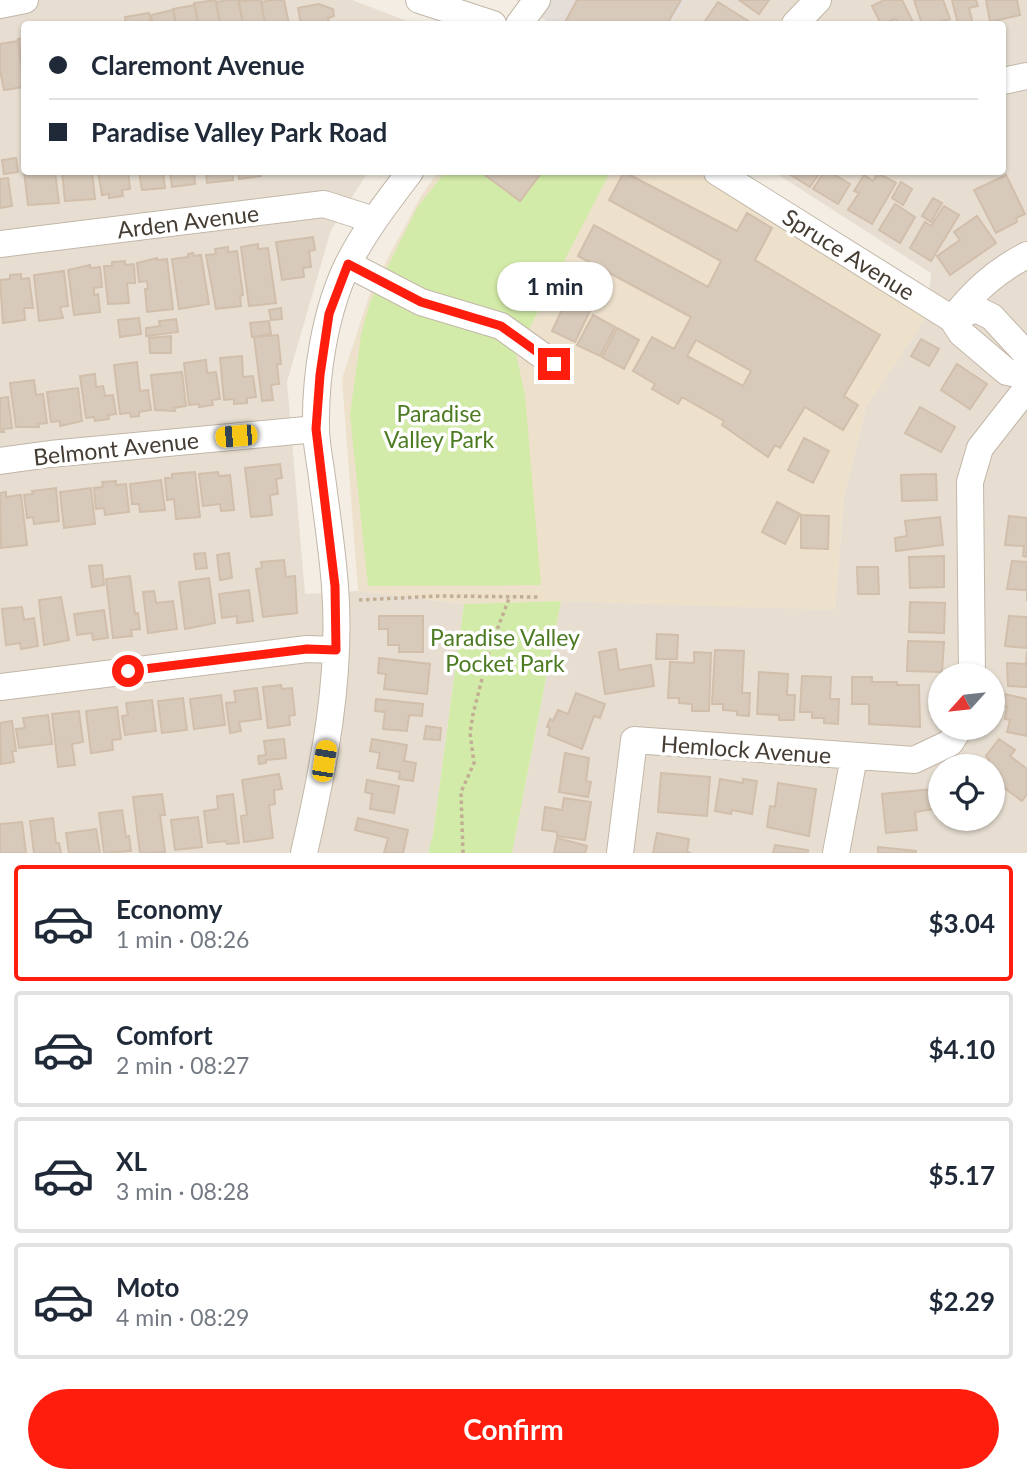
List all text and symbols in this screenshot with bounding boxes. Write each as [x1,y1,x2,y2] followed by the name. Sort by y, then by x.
[91,49,305,81] text: Claremont Avenue
[91,116,387,148] text: Paradise Valley Park Road
[116,198,260,244] street label: Arden Avenue
[778,202,920,306] street label: Spruce Avenue
[496,262,612,312] callout: 1 min
[526,272,584,300] text: 1 min
[538,348,570,380] route end
[384,399,494,453] park label: Paradise Valley Park
[215,424,258,448] car
[32,425,200,471] street label: Belmont Avenue
[430,623,580,677] park label: Paradise Valley Pocket Park
[112,655,144,687] route start
[928,663,1004,740] north arrow
[928,663,1005,831] map controls
[660,729,832,769] street label: Hemlock Avenue
[311,739,338,783] car
[928,754,1005,831] button: locate
[32,892,95,955] icon: car
[116,893,222,925] text: Economy
[929,907,995,939] text: $3.04
[116,925,249,953] text: 1 min · 08:26
[32,1018,95,1081] icon: car
[116,1019,213,1051] text: Comfort
[929,1033,995,1065] text: $4.10
[116,1051,249,1079] text: 2 min · 08:27
[32,1144,95,1207] icon: car
[116,1145,147,1177] text: XL
[929,1159,995,1191] text: $5.17
[116,1177,249,1205] text: 3 min · 08:28
[32,1270,95,1333] icon: car
[116,1271,179,1303] text: Moto
[929,1285,995,1317] text: $2.29
[116,1303,249,1331] text: 4 min · 08:29
[28,1389,999,1469] button: Confirm

